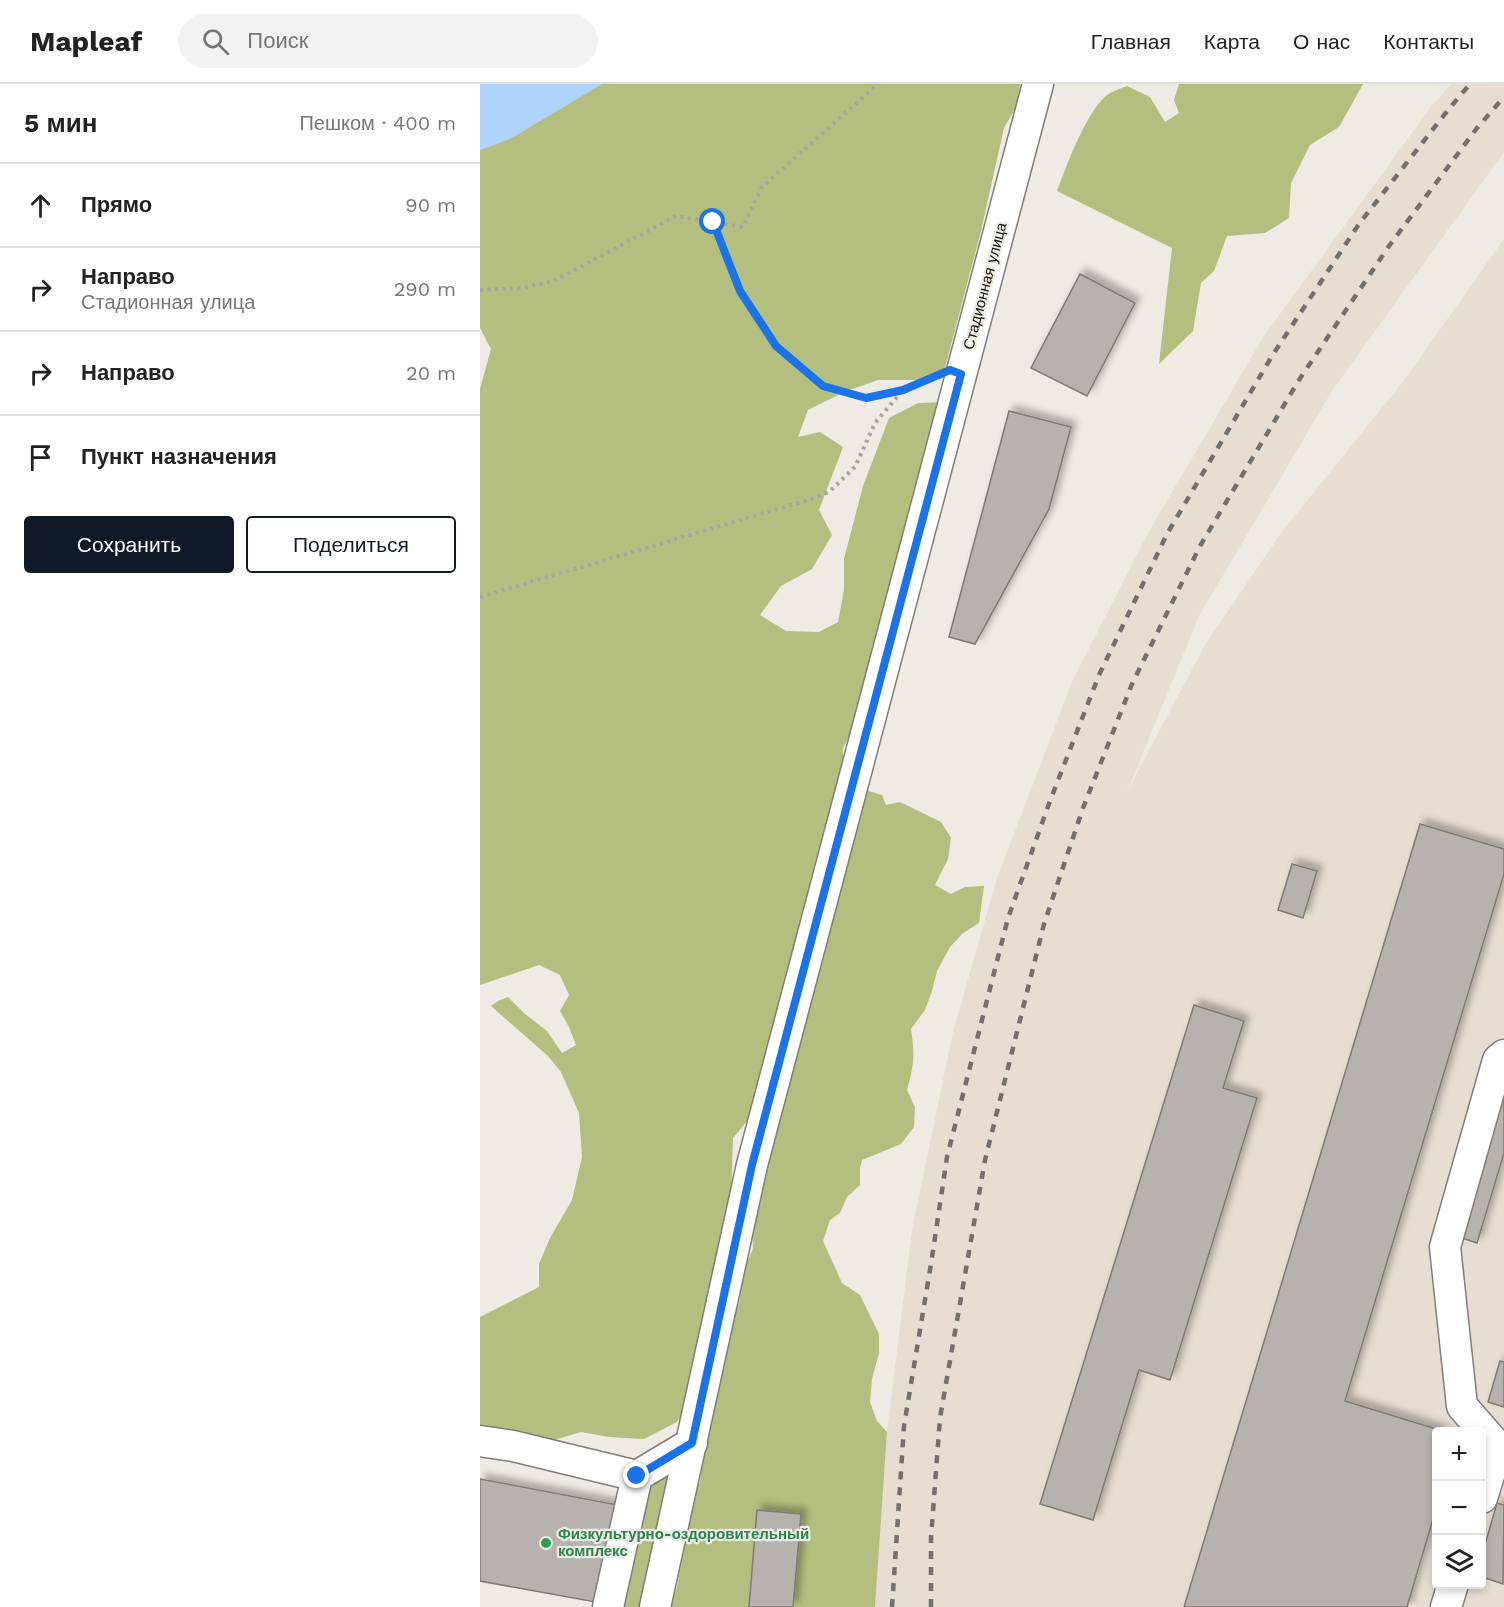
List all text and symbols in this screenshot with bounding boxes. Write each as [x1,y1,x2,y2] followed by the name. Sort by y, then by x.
[178,14,598,68] search box
[30,25,142,58] text: Mapleaf
[199,25,232,58] icon: search
[247,28,308,53] text: Поиск
[1091,29,1171,54] text: Главная
[1204,29,1260,54] text: Карта
[1293,29,1350,54] text: О нас
[1383,29,1474,54] text: Контакты
[24,108,98,138] text: 5 мин
[299,111,456,135] text: Пешком · 400 m
[24,189,57,222] icon: ahead
[81,192,152,217] text: Прямо
[405,193,456,217] text: 90 m
[699,208,725,234] route start
[959,220,1011,351] street label: Стадионная улица
[81,264,175,289] text: Направо
[24,273,57,306] icon: right
[394,277,456,301] text: 290 m
[81,290,255,314] text: Стадионная улица
[24,357,57,390] icon: right
[81,360,175,385] text: Направо
[406,361,456,385] text: 20 m
[24,441,57,474] icon: arrive
[81,444,277,469] text: Пункт назначения
[24,516,234,573] button: Сохранить
[246,516,456,573] button: Поделиться
[1432,1427,1486,1589] map controls
[1432,1427,1486,1481] button: +
[623,1462,649,1488] route end
[1432,1481,1486,1535] button: −
[558,1525,809,1560] place label: Физкультурно-оздоровительный комплекс
[1432,1535,1486,1589] button: layers
[539,1536,553,1550] marker: Физкультурно-оздоровительный комплекс

